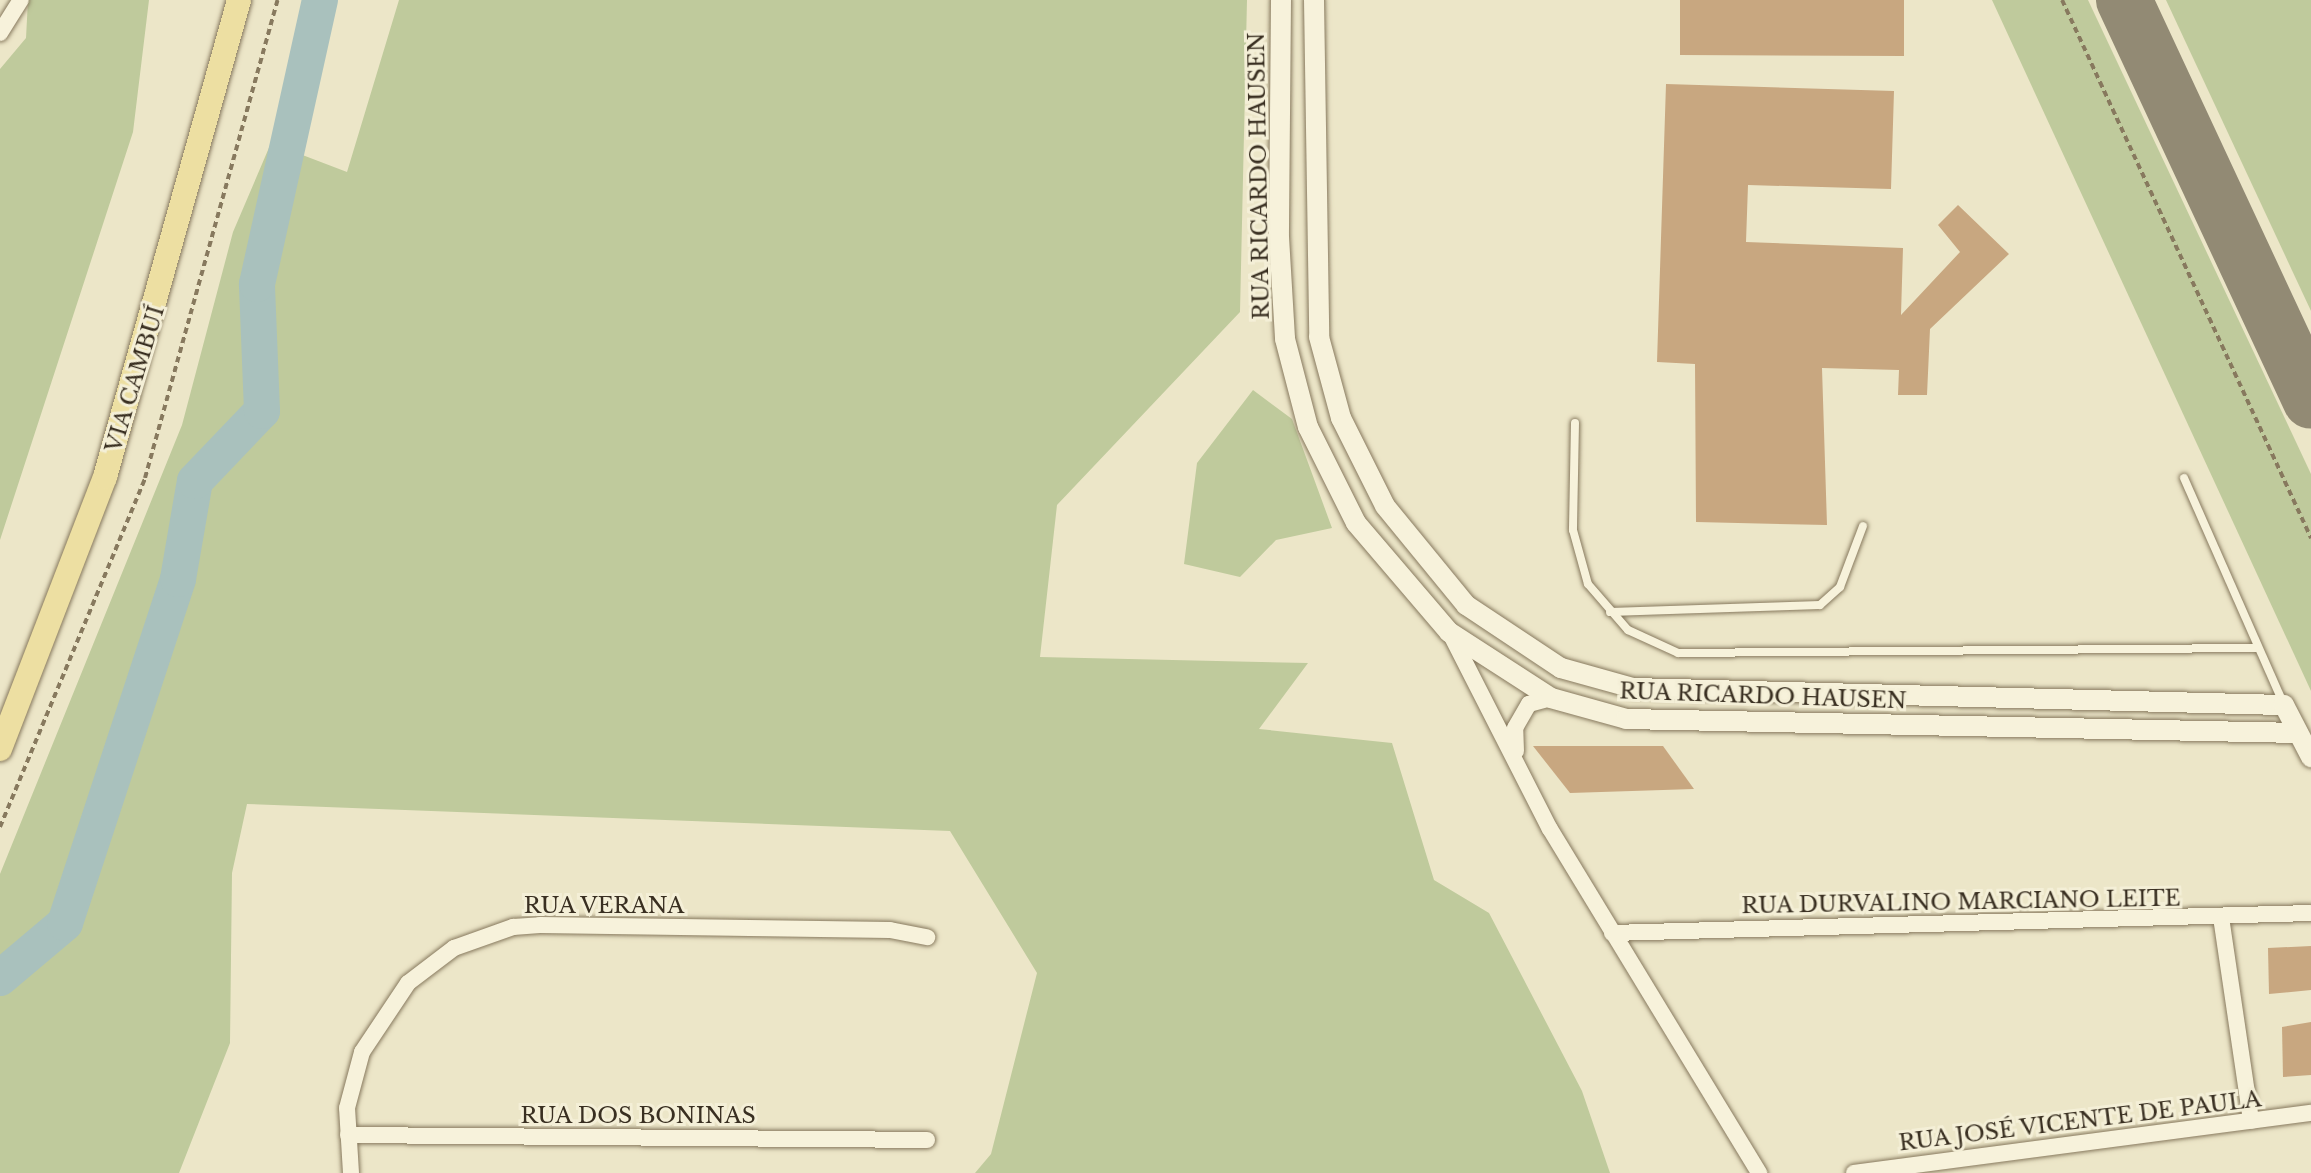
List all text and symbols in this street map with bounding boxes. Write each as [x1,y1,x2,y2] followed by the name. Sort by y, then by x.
[1243,32,1275,320] street label: RUA RICARDO HAUSEN
[100,302,170,456] street label: VIA CAMBUÍ
[1618,678,1908,714] street label: RUA RICARDO HAUSEN
[1741,885,2181,919] street label: RUA DURVALINO MARCIANO LEITE
[523,893,685,919] street label: RUA VERANA
[1896,1086,2264,1156] street label: RUA JOSÉ VICENTE DE PAULA
[520,1103,756,1129] street label: RUA DOS BONINAS

